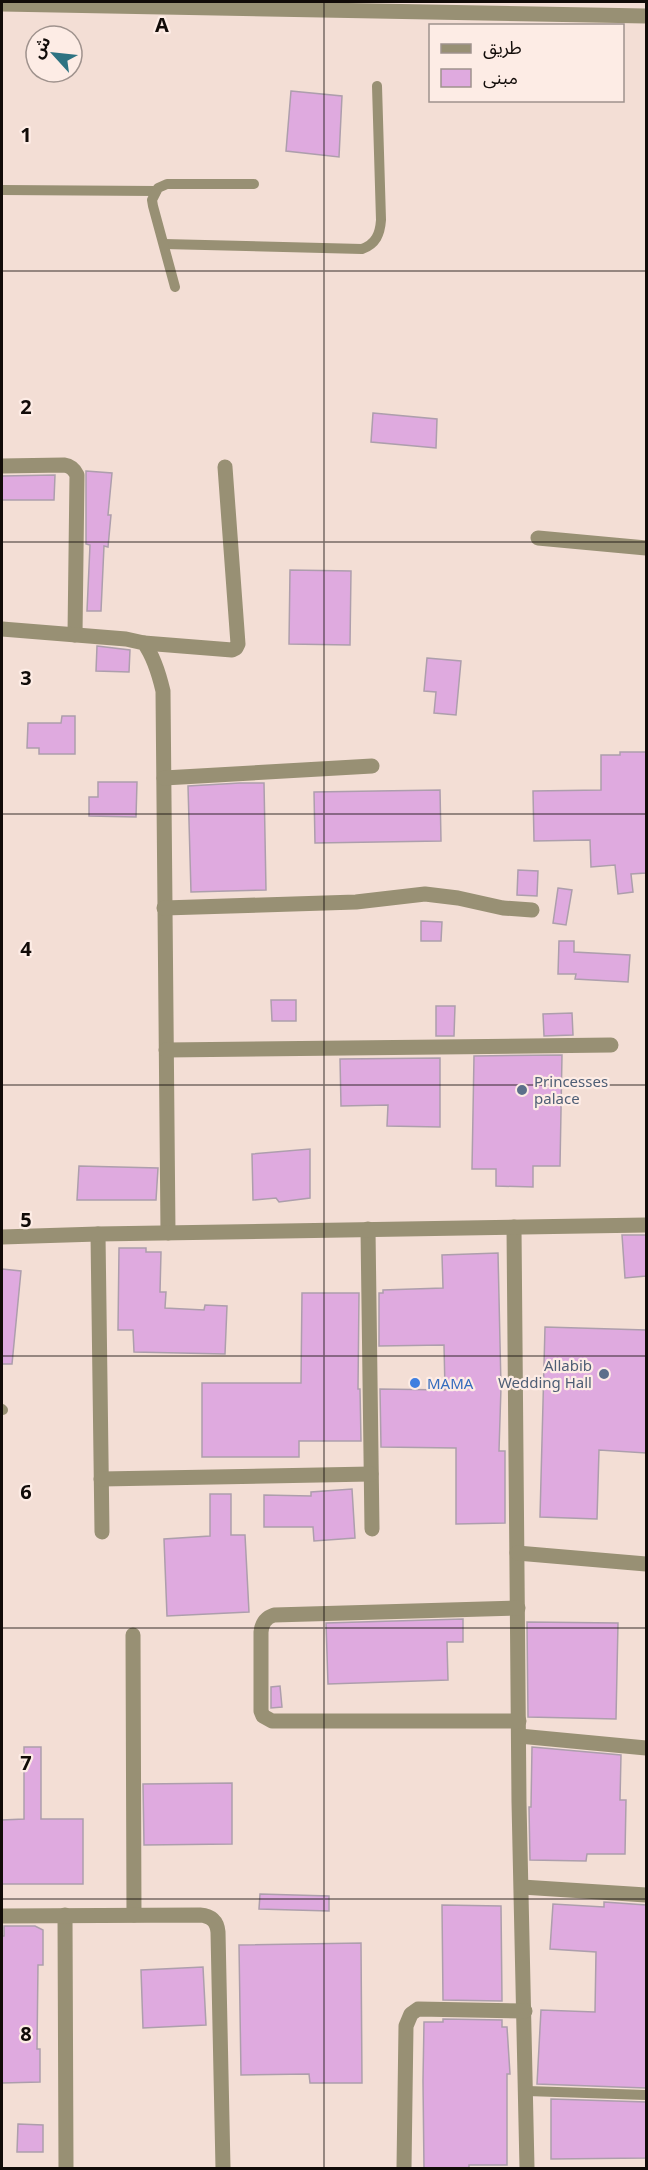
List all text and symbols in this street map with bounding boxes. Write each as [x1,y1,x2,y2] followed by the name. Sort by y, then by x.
[155,11,169,38] text: A
[24,24,84,84] north arrow
[429,24,624,102] legend
[26,32,55,62] text: ش
[483,35,522,59] text: طريق
[483,65,518,89] text: مبنى
[20,121,32,148] text: 1
[20,393,32,420] text: 2
[20,664,32,691] text: 3
[20,935,32,962] text: 4
[534,1071,608,1108] place label: Princesses palace
[515,1083,529,1097] marker: Princesses palace
[20,1206,32,1233] text: 5
[498,1355,592,1392] place label: Allabib Wedding Hall
[597,1367,611,1381] marker: Allabib Wedding Hall
[427,1373,474,1393] place label: MAMA
[408,1376,422,1390] marker: MAMA
[20,1478,32,1505] text: 6
[20,1749,32,1776] text: 7
[20,2020,32,2047] text: 8

